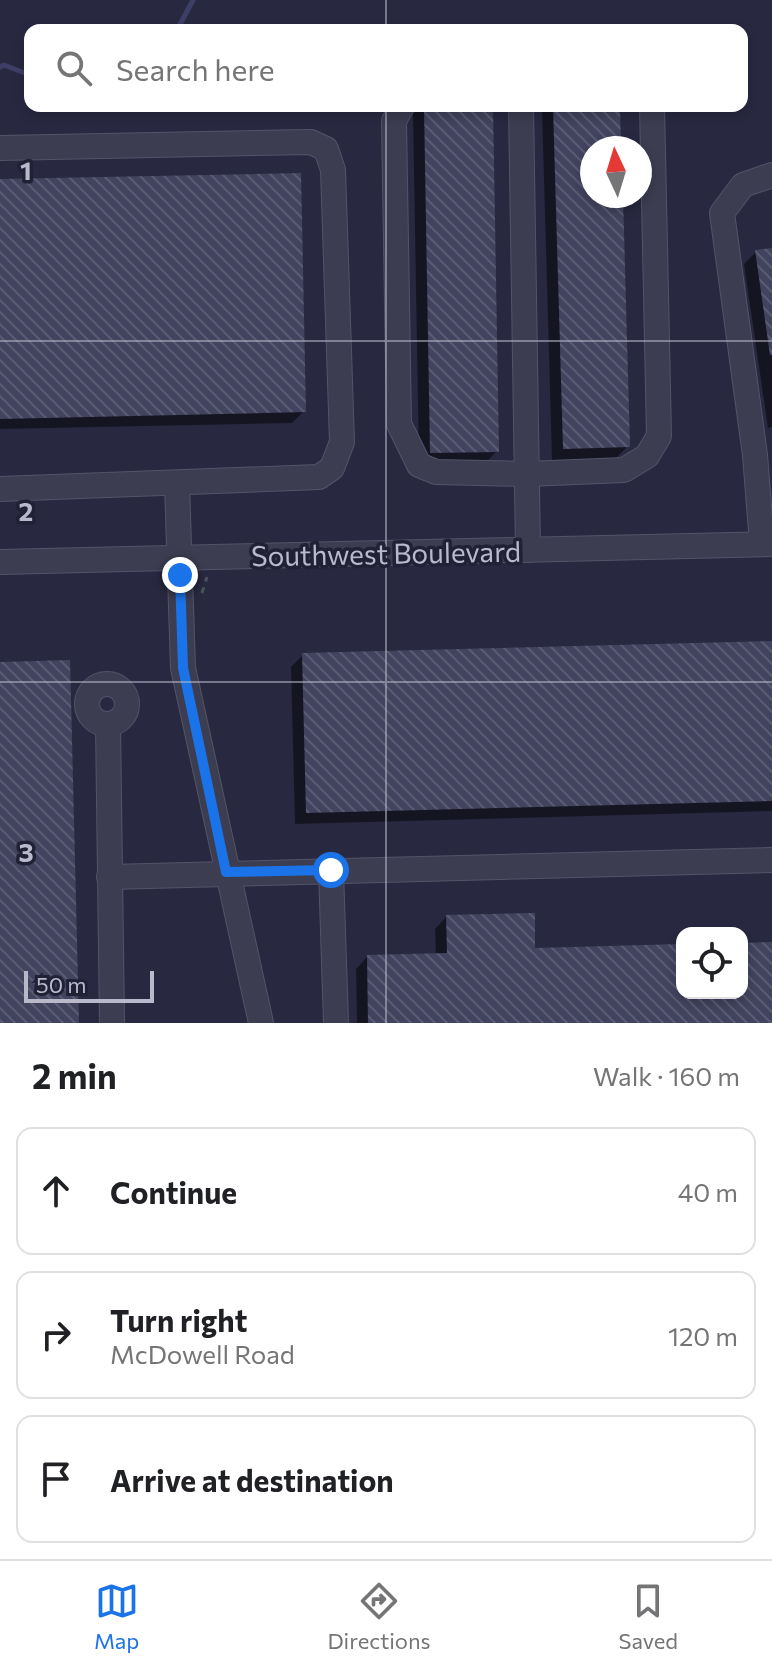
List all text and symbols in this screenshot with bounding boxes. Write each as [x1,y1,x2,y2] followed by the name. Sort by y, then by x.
[24,24,748,112] search box
[52,46,96,90] icon: search
[116,50,275,87] text: Search here
[580,136,652,208] north arrow
[20,154,32,185] text: 1
[19,495,33,526] text: 2
[251,534,521,572] street label: Southwest Boulevard
[162,557,198,593] route end
[18,836,34,867] text: 3
[313,852,349,888] route start
[676,927,748,999] map controls
[676,927,748,999] button: locate
[24,967,154,1003] scale bar
[36,971,86,998] text: 50 m
[32,1054,117,1096] text: 2 min
[593,1060,740,1091] text: Walk · 160 m
[34,1169,78,1213] icon: ahead
[110,1173,237,1210] text: Continue
[678,1176,738,1207] text: 40 m
[110,1301,247,1338] text: Turn right
[34,1313,78,1357] icon: right
[668,1320,738,1351] text: 120 m
[110,1338,295,1369] text: McDowell Road
[34,1457,78,1501] icon: arrive
[110,1461,394,1498] text: Arrive at destination
[94,1579,139,1654] tab: Map
[327,1579,431,1654] tab: Directions
[619,1579,678,1654] tab: Saved

